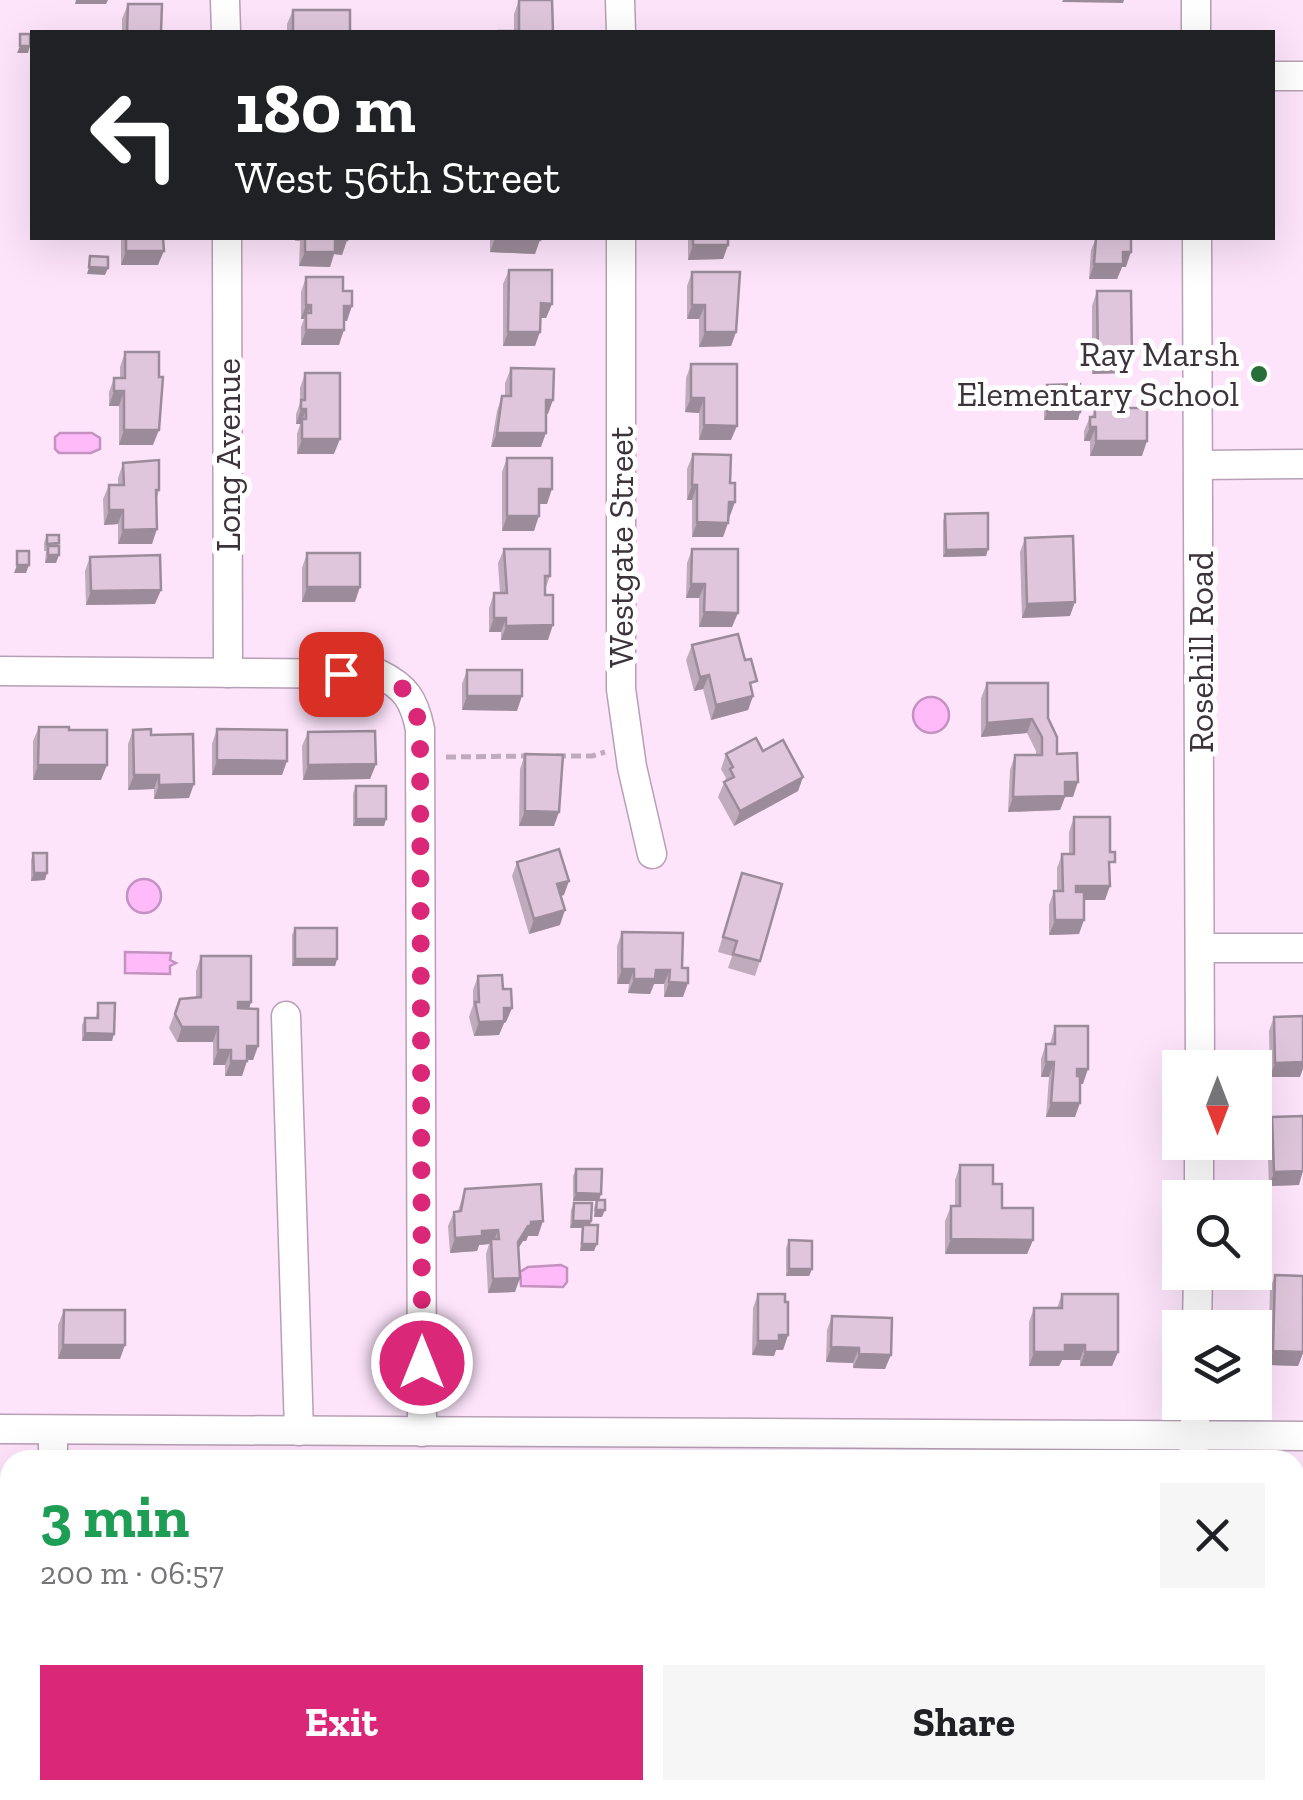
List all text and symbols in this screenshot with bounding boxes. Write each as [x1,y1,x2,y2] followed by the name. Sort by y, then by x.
[235,66,416,150] text: 180 m
[70,70,200,200] icon: left
[235,151,560,205] text: West 56th Street
[957,333,1239,415] place label: Ray Marsh Elementary School
[207,358,249,552] street label: Long Avenue
[1248,363,1270,385] marker: Ray Marsh Elementary School
[600,426,642,668] street label: Westgate Street
[1180,551,1222,753] street label: Rosehill Road
[299,632,384,717] pin
[314,647,369,702] icon: arrive
[1162,1050,1272,1160] north arrow
[1162,1050,1272,1420] map controls
[1162,1180,1272,1290] button: search
[1162,1310,1272,1420] button: layers
[370,1311,474,1415] position arrow
[40,1480,189,1552] text: 3 min
[1160,1483,1265,1588] button: close
[40,1554,224,1592] text: 200 m · 06:57
[40,1665,643,1780] button: Exit
[663,1665,1265,1780] button: Share

